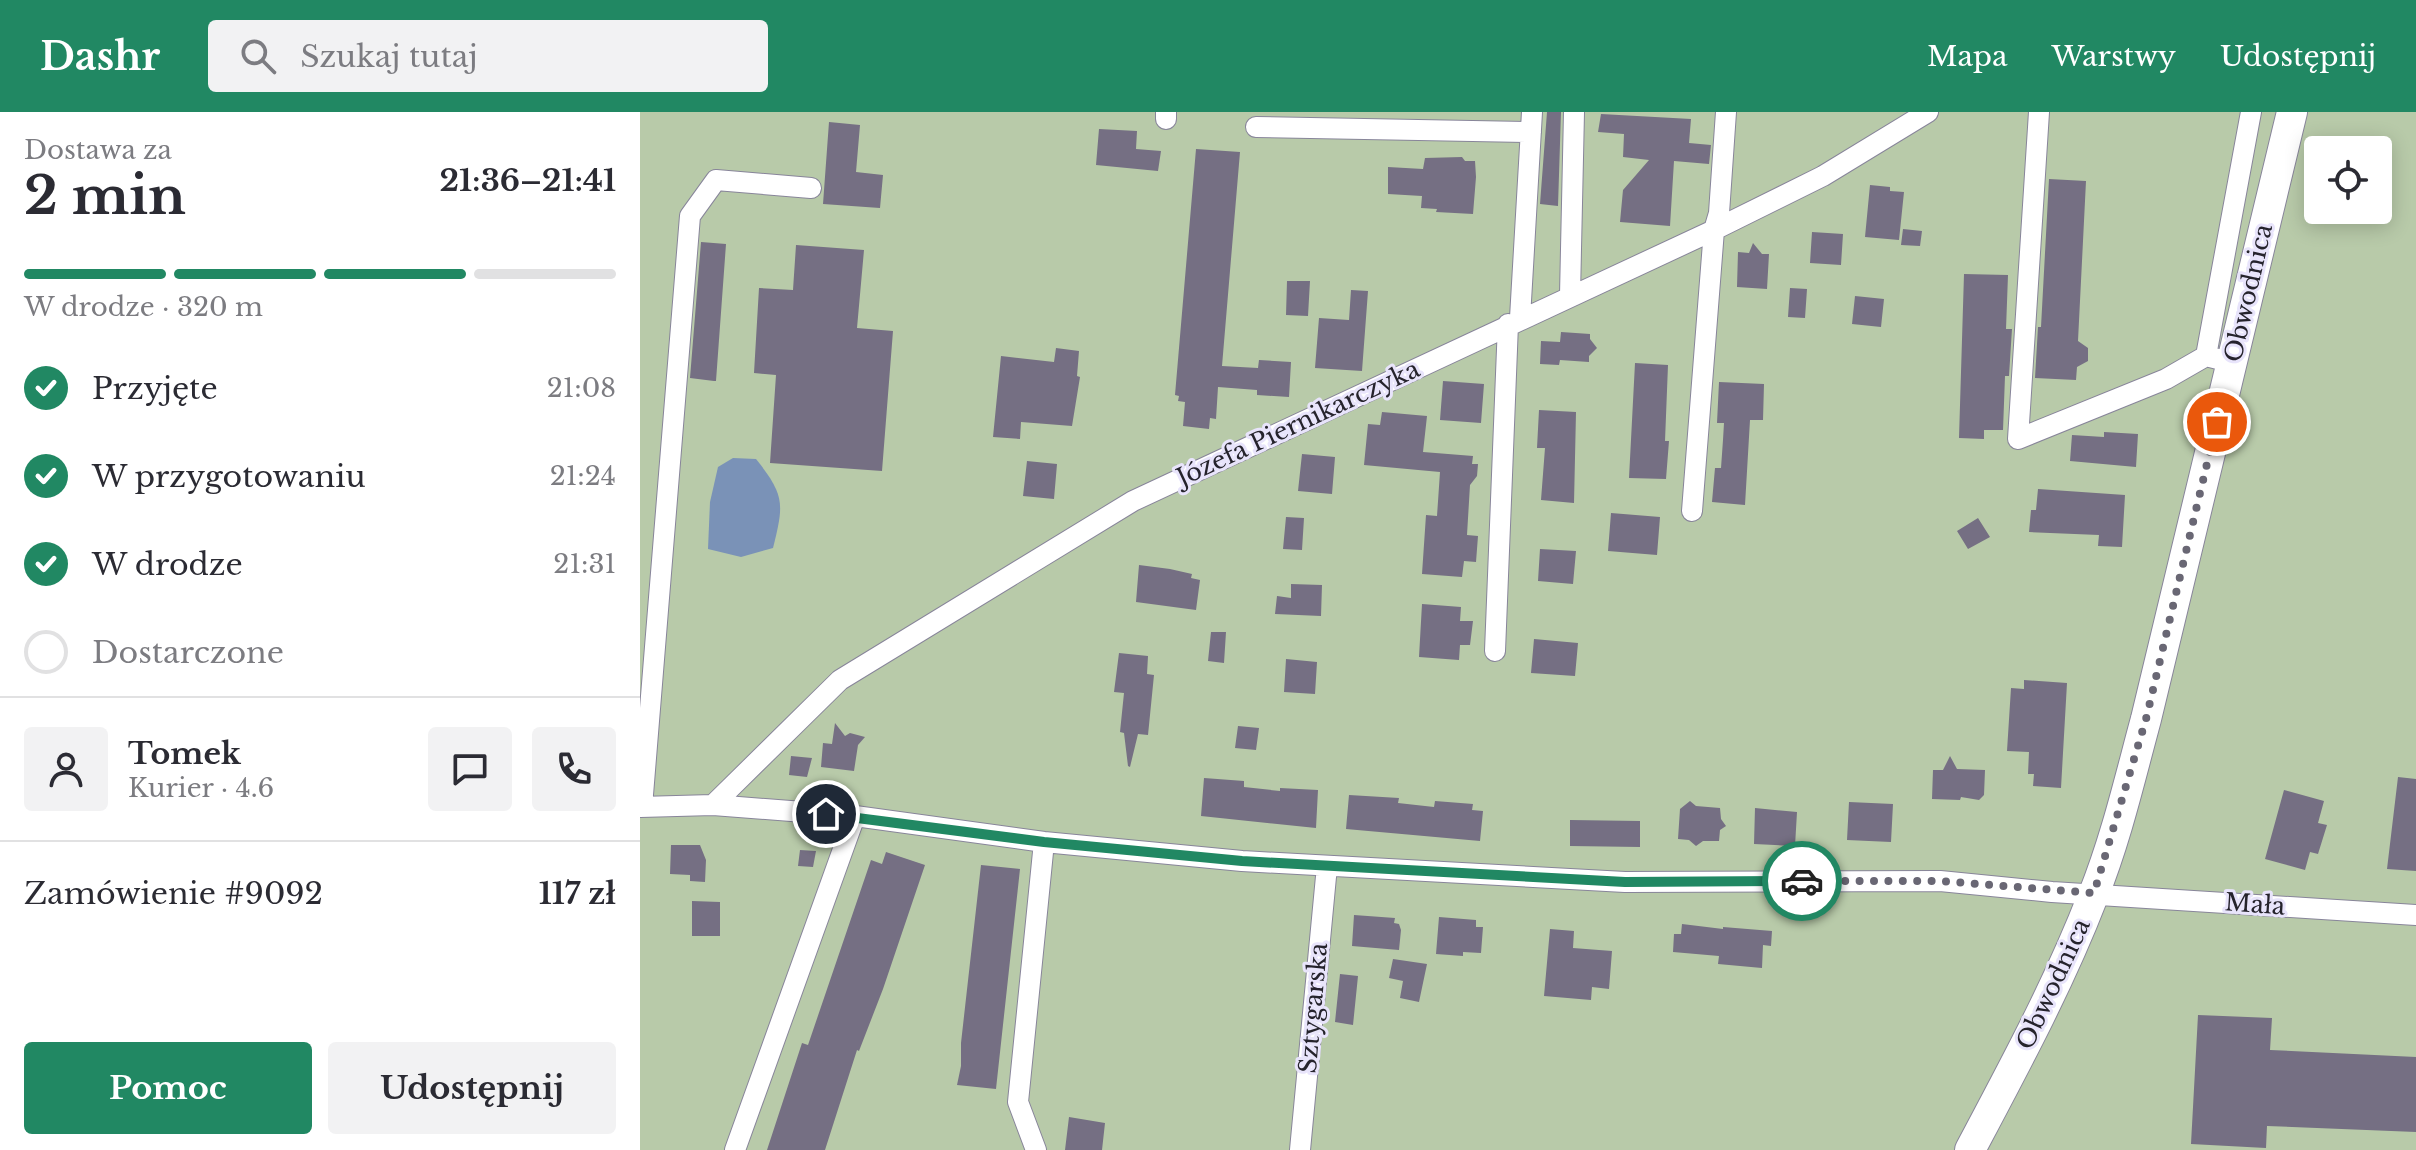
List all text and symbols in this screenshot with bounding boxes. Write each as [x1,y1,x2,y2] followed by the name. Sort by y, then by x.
[208,20,768,92] search box
[40,33,160,80] text: Dashr
[236,34,280,78] icon: search
[300,38,478,75] text: Szukaj tutaj
[1927,39,2008,74] text: Mapa
[2052,39,2176,74] text: Warstwy
[2220,39,2376,74] text: Udostępnij
[24,134,172,166] text: Dostawa za
[2304,136,2392,224] map controls
[2304,136,2392,224] button: locate
[440,162,616,199] text: 21:36–21:41
[24,164,186,228] text: 2 min
[2218,220,2278,365] street label: Obwodnica
[24,291,263,323] text: W drodze · 320 m
[1169,354,1425,493] street label: Józefa Piernikarczyka
[24,366,68,410] icon: check
[92,370,218,407] text: Przyjęte
[547,372,616,404] text: 21:08
[2183,388,2251,456] pin
[2195,400,2239,444] icon: bag
[24,454,68,498] icon: check
[92,458,365,495] text: W przygotowaniu
[550,460,616,492] text: 21:24
[24,542,68,586] icon: check
[92,546,243,583] text: W drodze
[553,548,616,580] text: 21:31
[92,634,284,671] text: Dostarczone
[24,727,108,811] button: person
[428,727,512,811] button: chat
[532,727,616,811] button: phone
[128,735,241,772] text: Tomek
[128,772,274,804] text: Kurier · 4.6
[792,780,860,848] pin
[804,792,848,836] icon: home
[1762,841,1842,921] courier
[1780,859,1824,903] icon: car
[24,875,323,912] text: Zamówienie #9092
[539,875,616,912] text: 117 zł
[2224,887,2287,921] street label: Mała
[2010,913,2096,1054] street label: Obwodnica
[1293,941,1333,1074] street label: Sztygarska
[24,1042,312,1134] button: Pomoc
[328,1042,616,1134] button: Udostępnij

